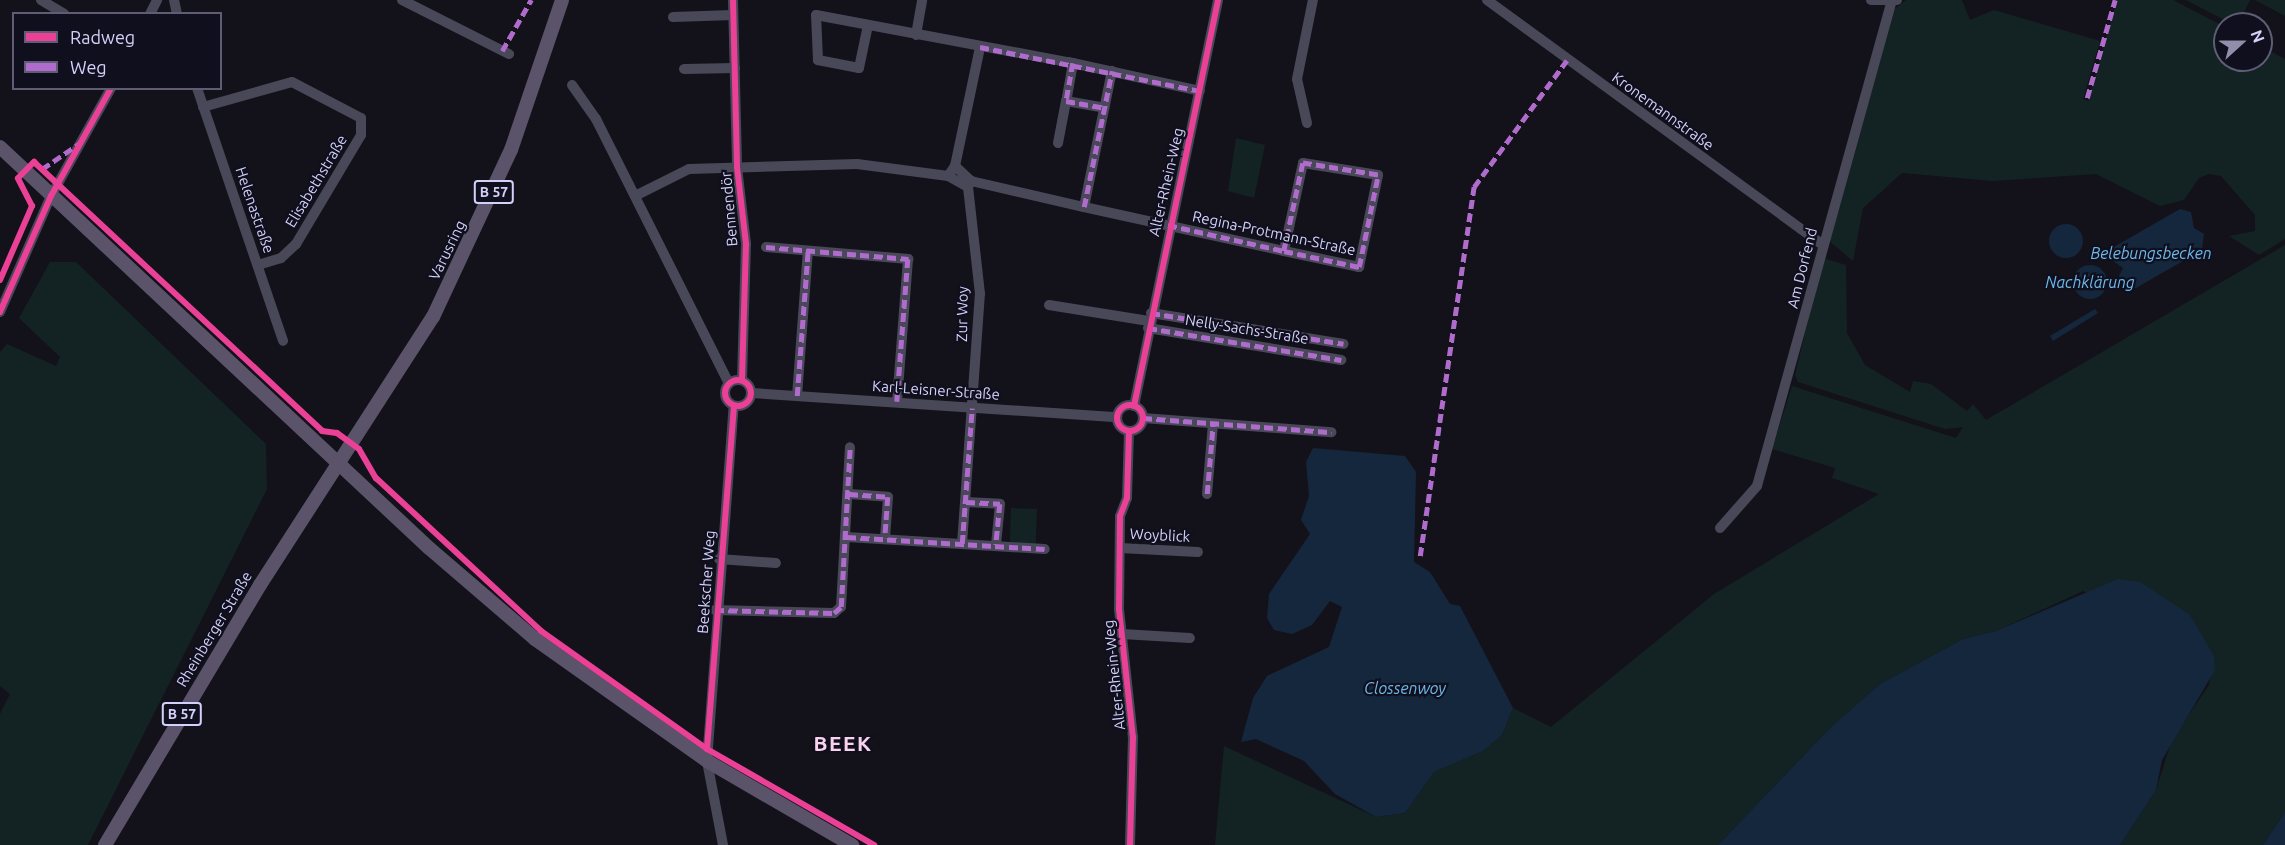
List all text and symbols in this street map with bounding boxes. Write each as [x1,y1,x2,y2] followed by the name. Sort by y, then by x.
[12,12,222,90] legend
[2213,12,2273,72] north arrow
[70,27,135,47] text: Radweg
[2247,27,2268,45] text: N
[70,57,107,77] text: Weg
[1609,68,1717,154] street label: Kronemannstraße
[1145,126,1187,238] street label: Alter-Rhein-Weg
[281,131,351,231] street label: Elisabethstraße
[232,164,278,256] street label: Helenastraße
[717,171,741,247] street label: Bennendör
[473,181,515,203] road number: B 57
[1191,207,1357,259] street label: Regina-Protmann-Straße
[425,217,469,283] street label: Varusring
[1783,226,1821,310] street label: Am Dorfend
[2090,243,2212,263] water label: Belebungsbecken
[2045,272,2135,292] water label: Nachklärung
[953,286,971,342] street label: Zur Woy
[1184,310,1310,348] street label: Nelly-Sachs-Straße
[872,377,1000,403] street label: Karl-Leisner-Straße
[1129,524,1191,546] street label: Woyblick
[693,530,719,634] street label: Beekscher Weg
[172,568,256,690] street label: Rheinberger Straße
[1099,619,1129,731] street label: Alter-Rhein-Weg
[1364,678,1446,698] water label: Clossenwoy
[161,703,203,725] road number: B 57
[814,730,872,756] district label: BEEK

